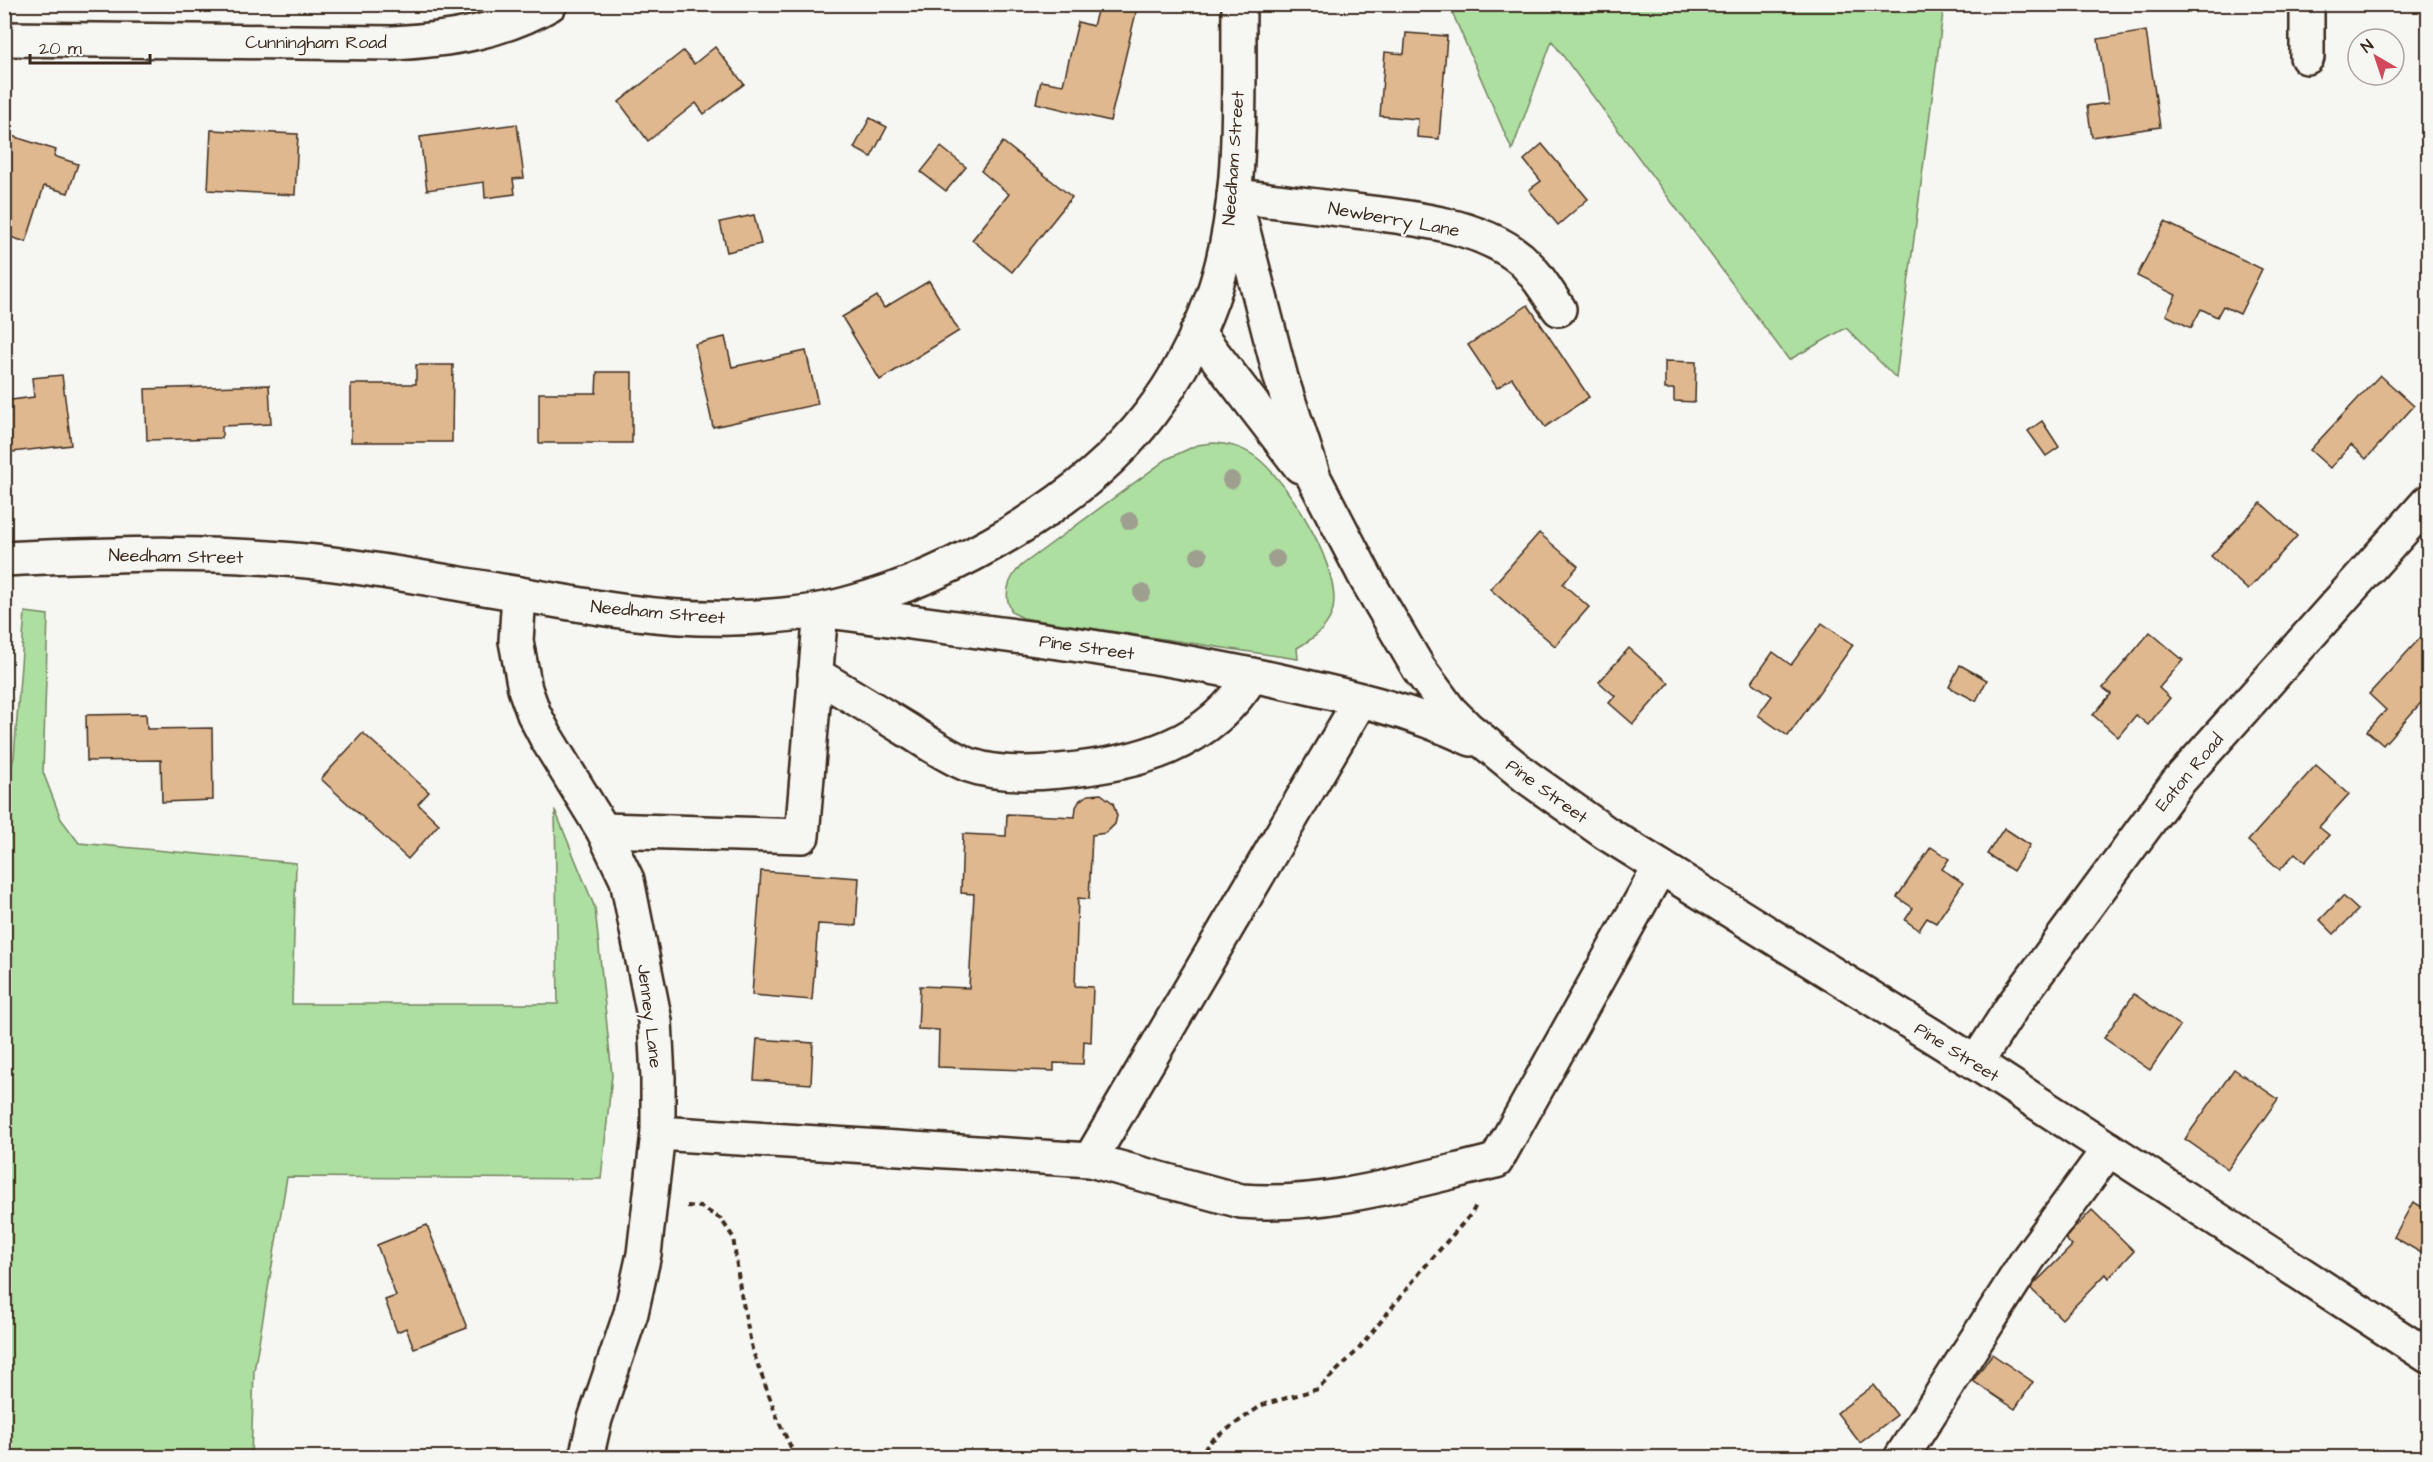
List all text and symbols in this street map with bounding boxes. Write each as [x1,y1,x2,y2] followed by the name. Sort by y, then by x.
[30,27,150,65] scale bar
[2346,27,2406,87] north arrow
[245,30,387,56] street label: Cunningham Road
[2356,34,2378,58] text: N
[39,36,82,61] text: 20 m
[1216,89,1251,226] street label: Needham Street
[1326,196,1462,244] street label: Newberry Lane
[108,543,244,570] street label: Needham Street
[590,594,727,631] street label: Needham Street
[1038,628,1137,667] street label: Pine Street
[2149,728,2229,817] street label: Eaton Road
[1501,753,1593,830] street label: Pine Street
[630,963,668,1070] street label: Jenney Lane
[1910,1016,2005,1089] street label: Pine Street

